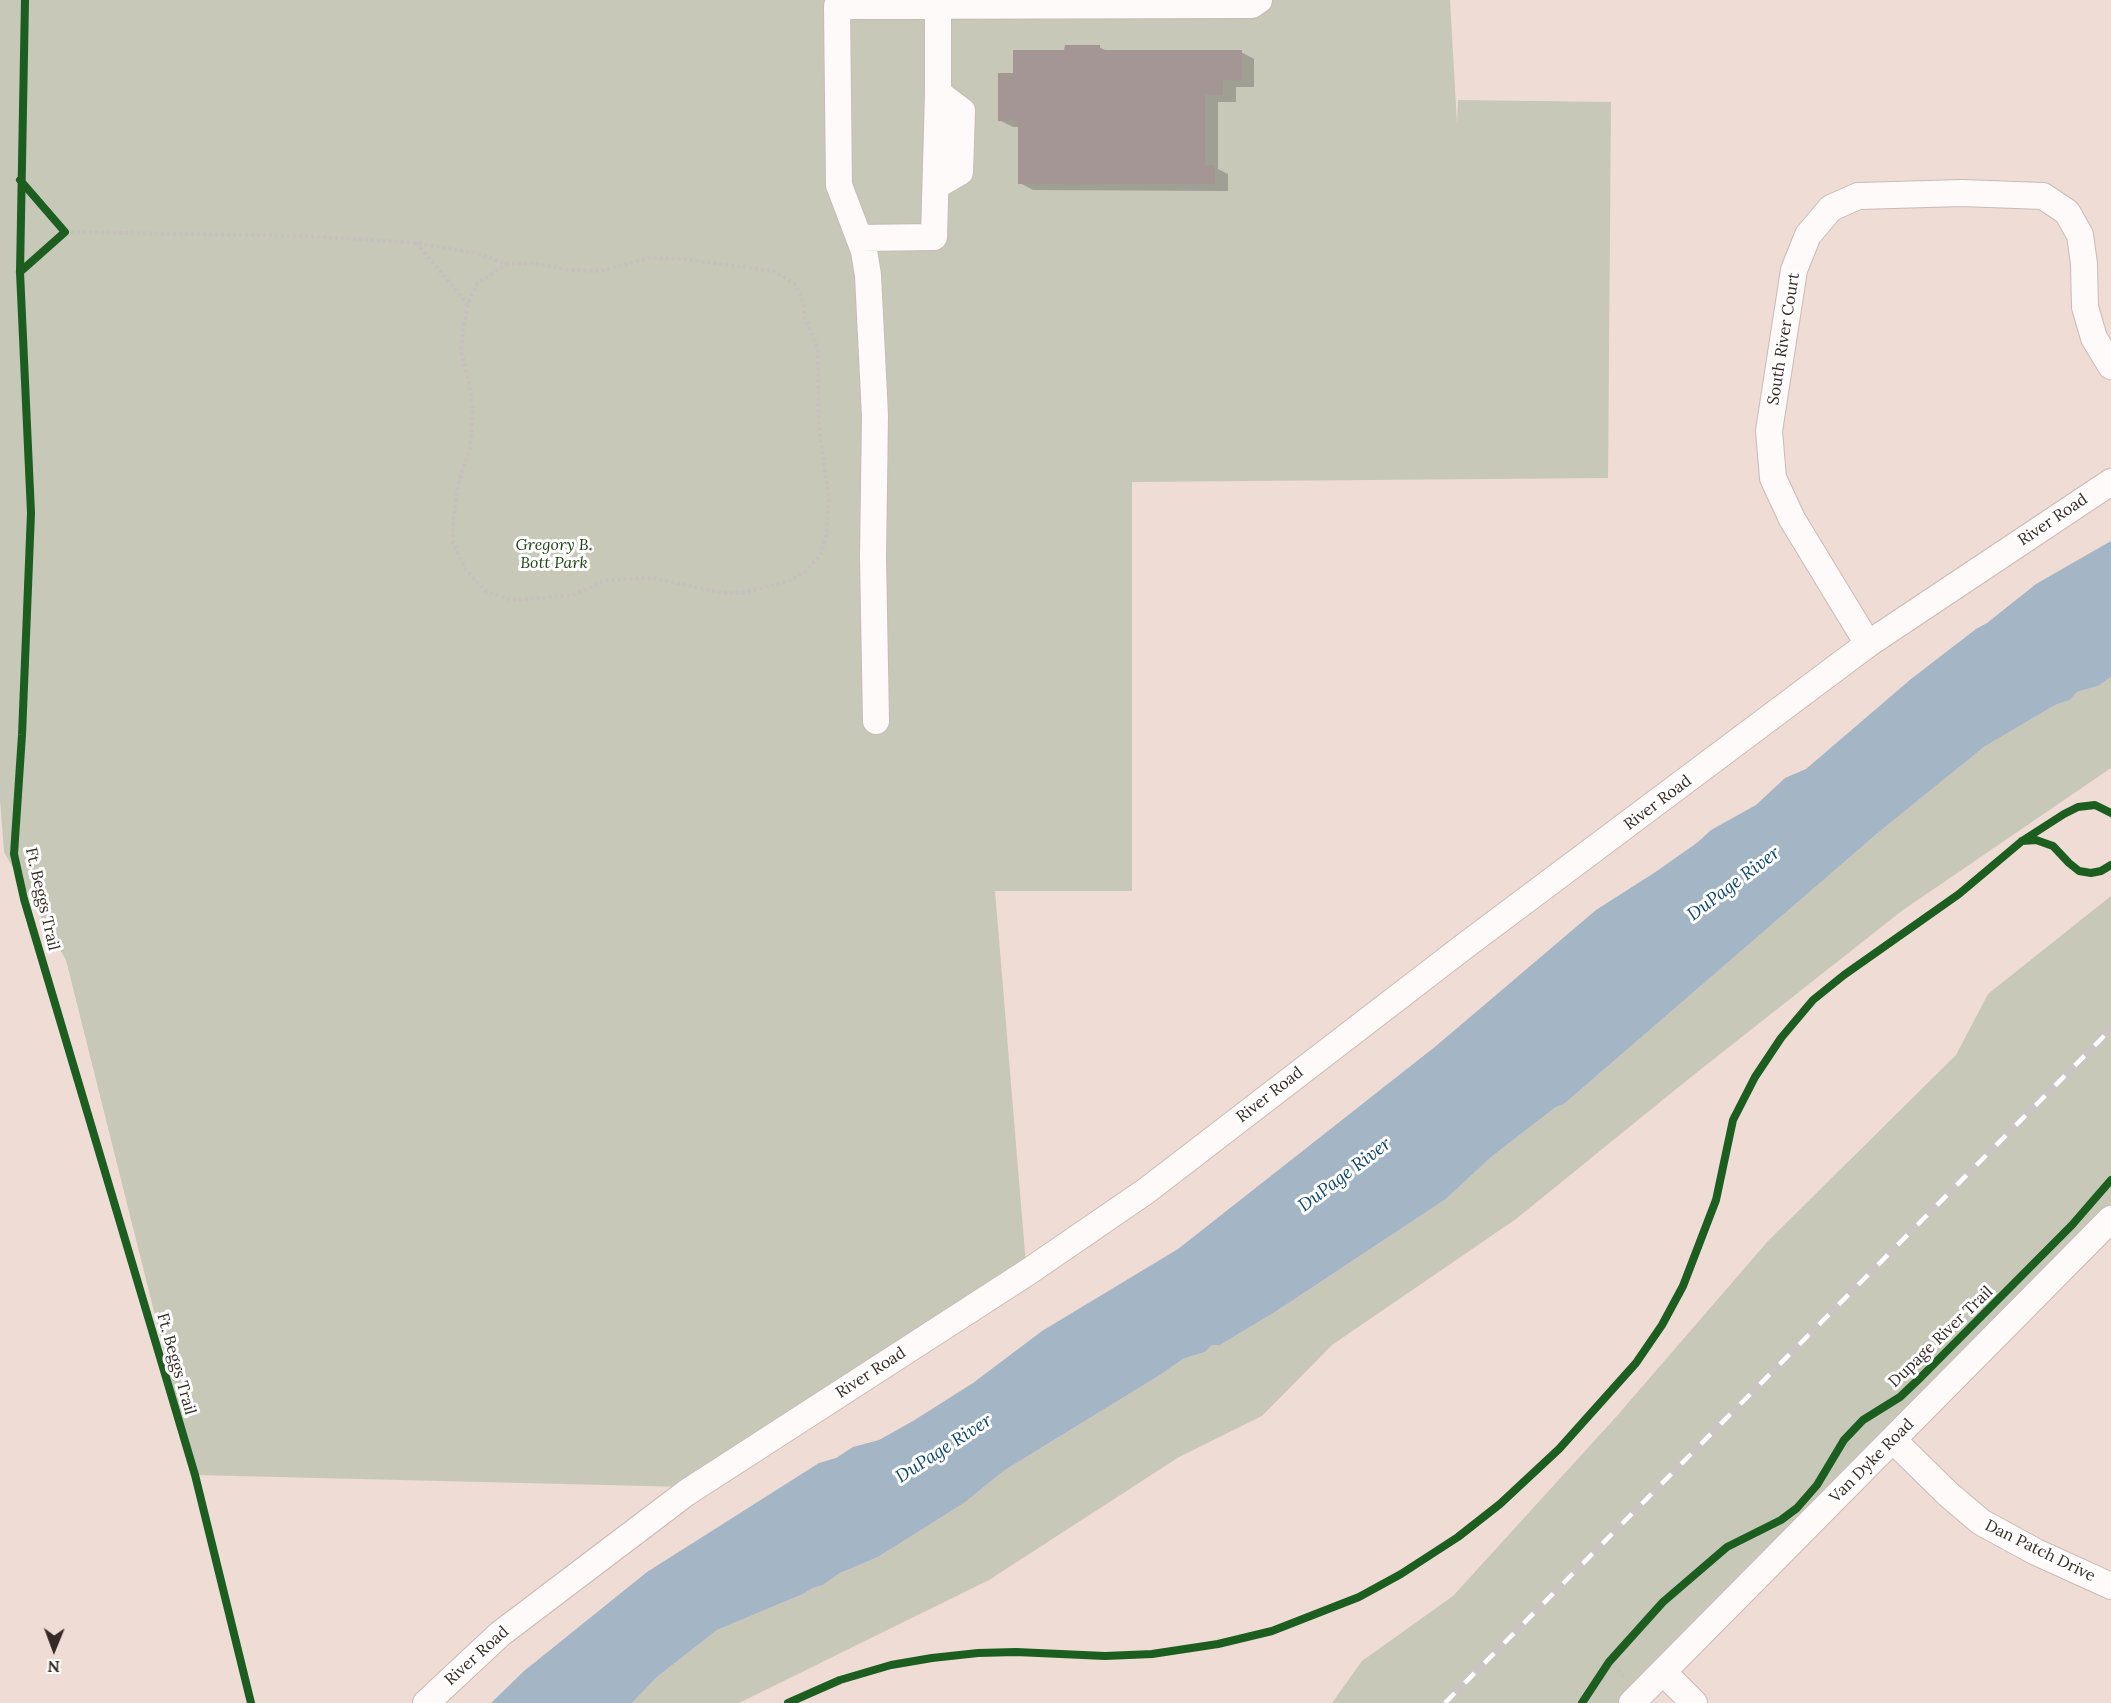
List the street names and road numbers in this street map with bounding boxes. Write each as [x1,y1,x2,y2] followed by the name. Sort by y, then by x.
[1764,271,1804,407] street label: South River Court
[2015,490,2091,550] street label: River Road
[1620,771,1696,835] street label: River Road
[21,846,63,952] street label: Ft. Beggs Trail
[1233,1063,1307,1127] street label: River Road
[1885,1282,1997,1392] street label: Dupage River Trail
[152,1311,200,1417] street label: Ft. Beggs Trail
[832,1343,910,1403] street label: River Road
[1826,1415,1918,1507] street label: Van Dyke Road
[1982,1516,2098,1586] street label: Dan Patch Drive
[441,1622,513,1690] street label: River Road

